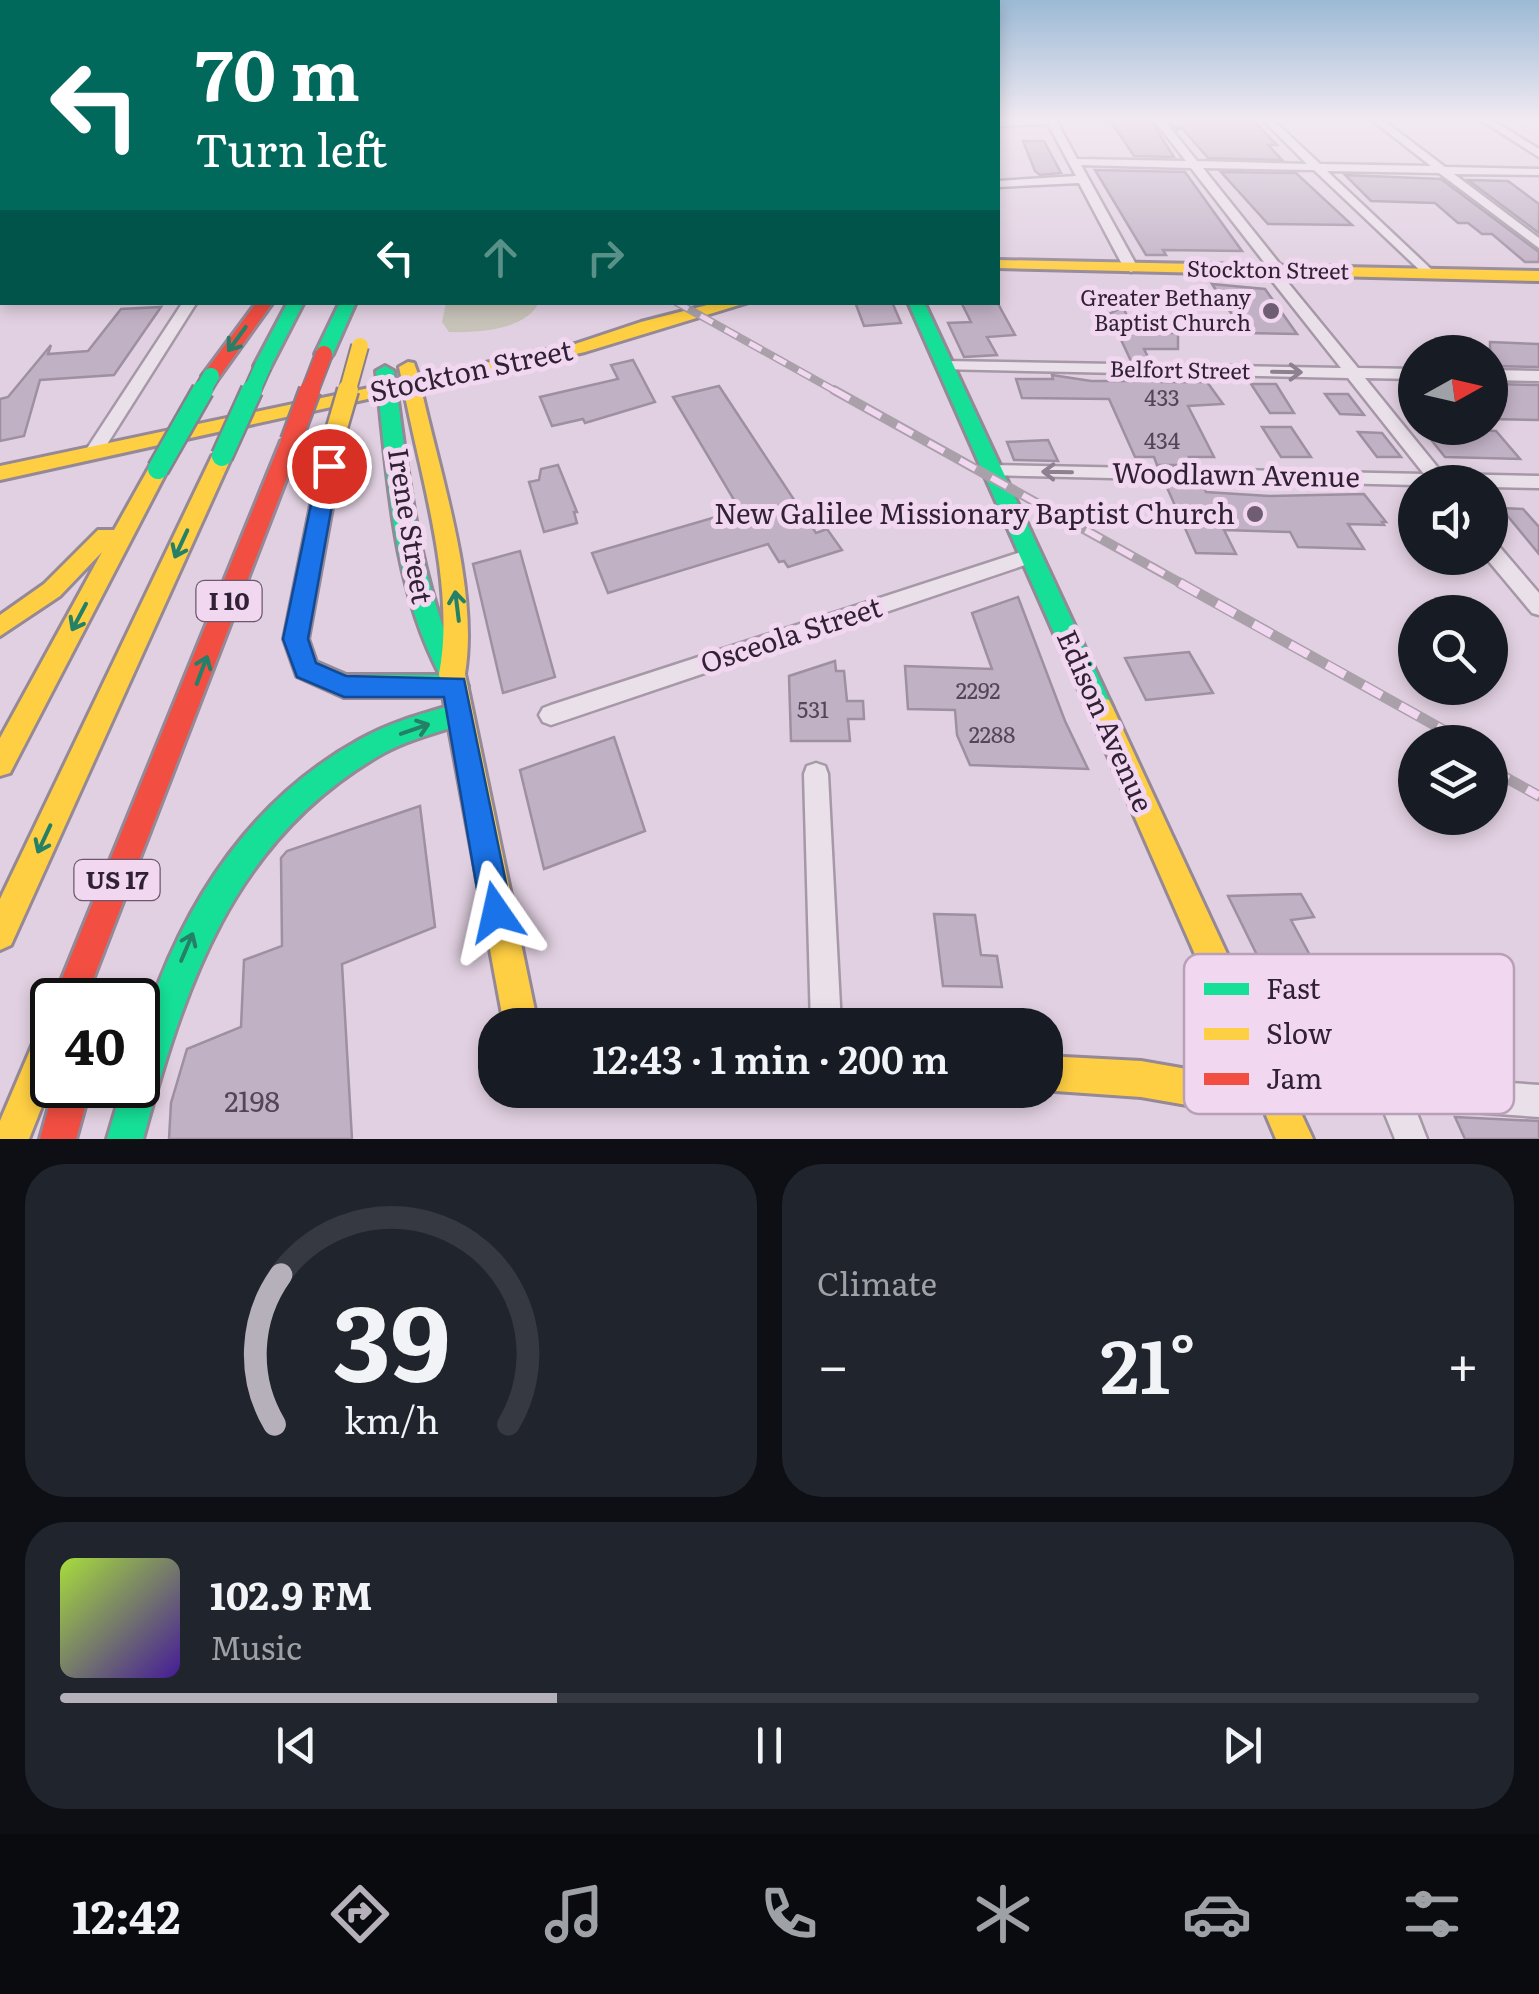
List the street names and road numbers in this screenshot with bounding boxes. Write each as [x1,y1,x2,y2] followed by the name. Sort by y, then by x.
[1187,251,1349,286] street label: Stockton Street
[365,327,577,411] street label: Stockton Street
[1109,351,1251,386] street label: Belfort Street
[379,445,445,607] street label: Irene Street
[1112,450,1360,496] street label: Woodlawn Avenue
[196,581,262,621] road number: I 10
[694,584,887,682] street label: Osceola Street
[1048,622,1166,818] street label: Edison Avenue
[74,860,160,900] road number: US 17

